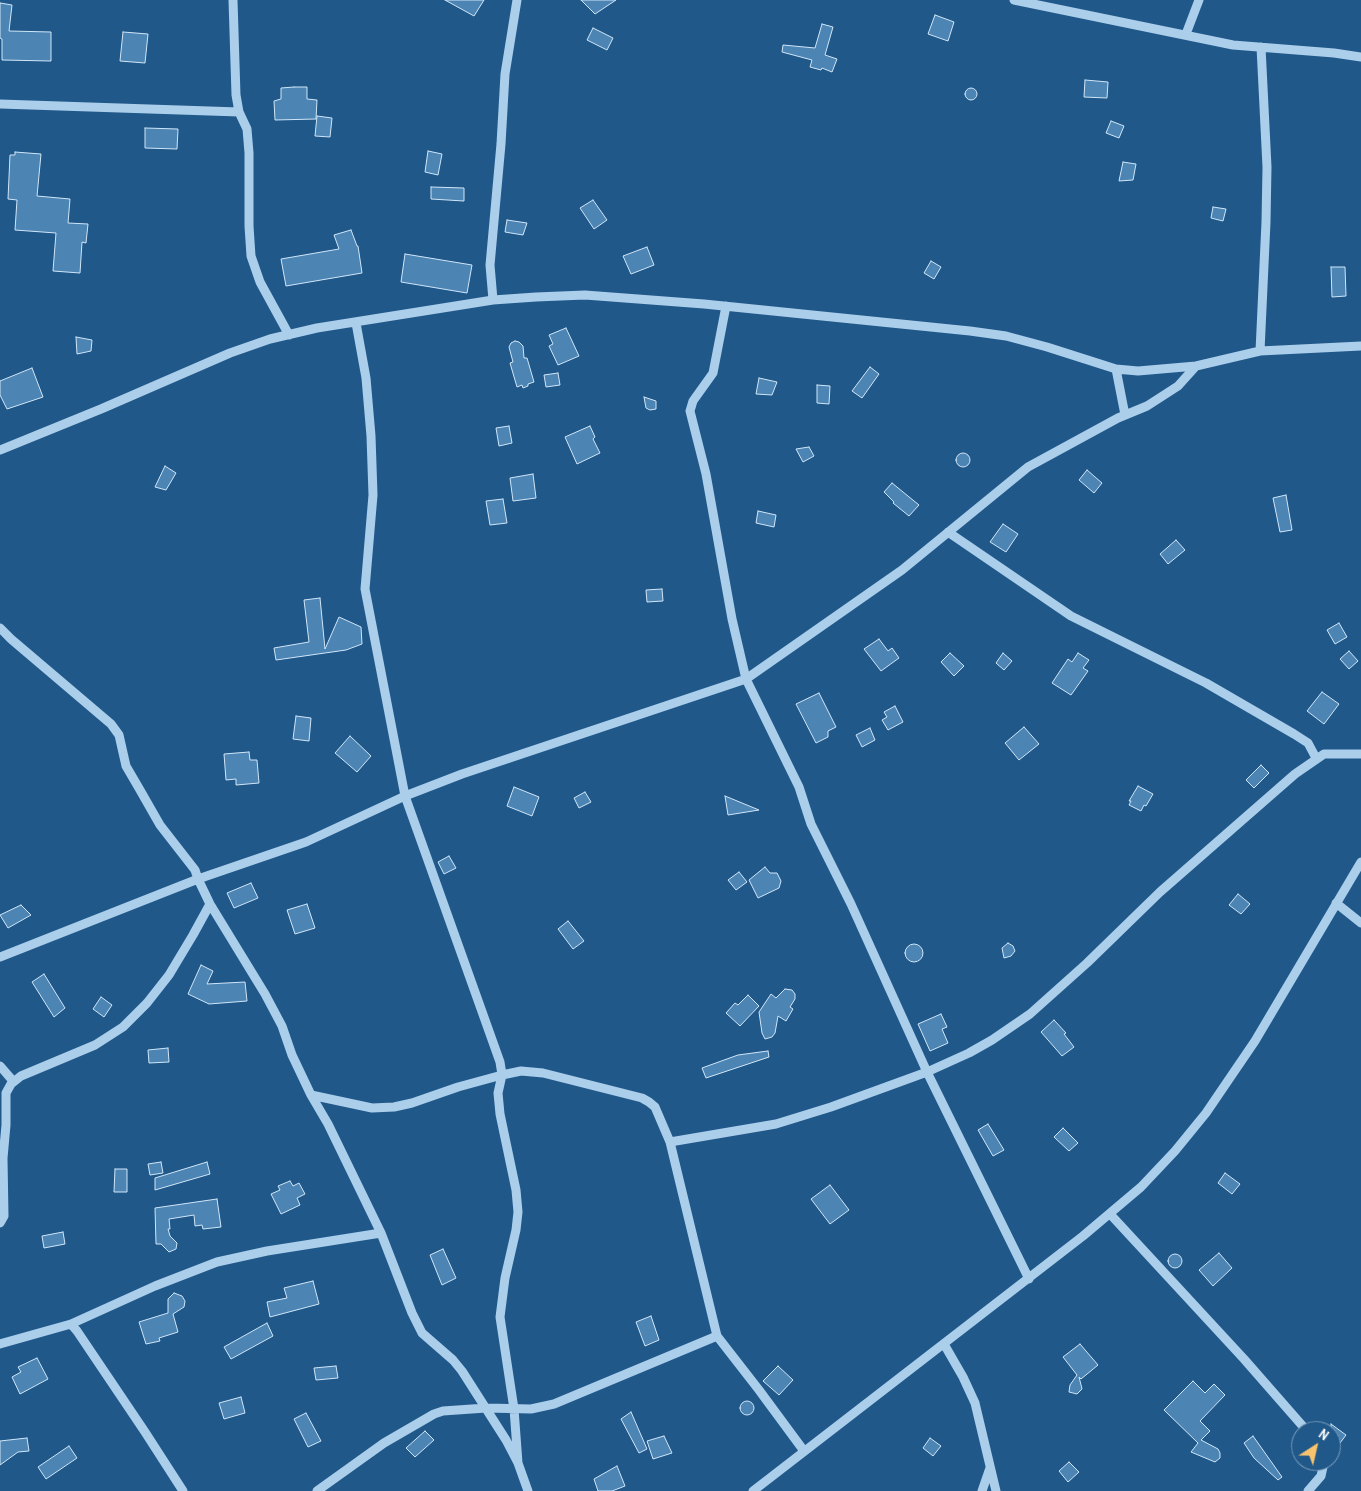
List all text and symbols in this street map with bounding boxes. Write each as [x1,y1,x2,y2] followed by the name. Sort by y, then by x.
[1291,1421,1341,1471] north arrow
[1315,1425,1333,1444] text: N

